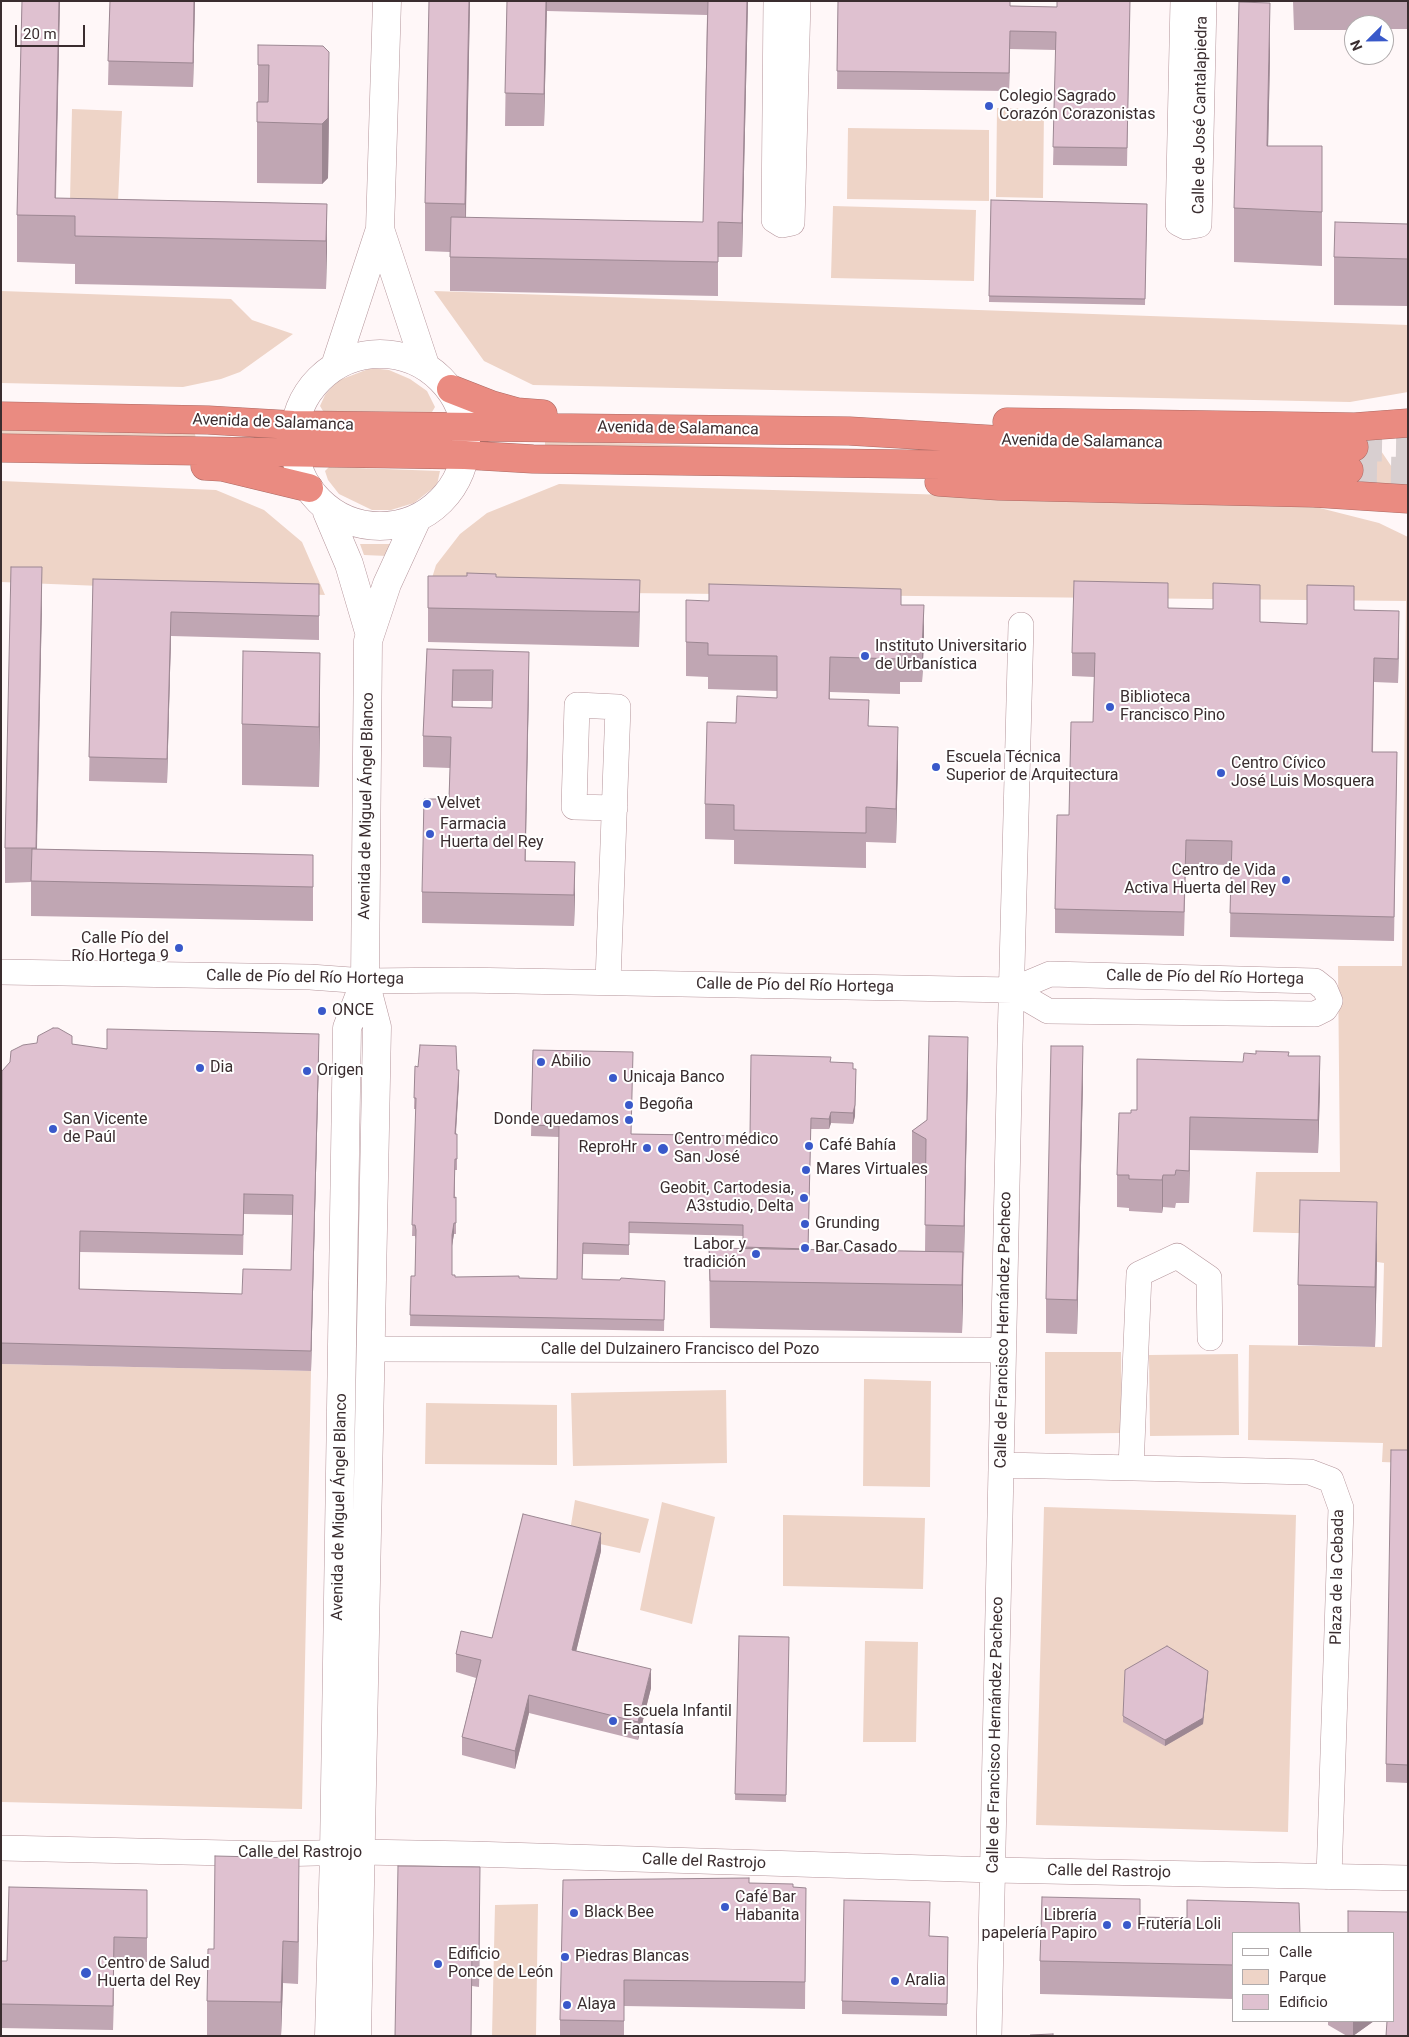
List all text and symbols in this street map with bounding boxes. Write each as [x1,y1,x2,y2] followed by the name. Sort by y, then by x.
[18,15,88,47] scale bar
[1344,15,1394,65] north arrow
[1190,16,1212,214] street label: Calle de José Cantalapiedra
[23,25,57,43] text: 20 m
[1347,38,1365,53] text: N
[999,87,1156,125] place label: Colegio Sagrado Corazón Corazonistas
[983,100,995,112] marker: Colegio Sagrado Corazón Corazonistas
[192,411,354,435] street label: Avenida de Salamanca
[597,418,759,440] street label: Avenida de Salamanca
[1001,431,1163,453] street label: Avenida de Salamanca
[875,637,1027,675] place label: Instituto Universitario de Urbanística
[859,650,871,662] marker: Instituto Universitario de Urbanística
[1120,688,1225,726] place label: Biblioteca Francisco Pino
[355,692,379,920] street label: Avenida de Miguel Ángel Blanco
[1104,701,1116,713] marker: Biblioteca Francisco Pino
[946,748,1119,786] place label: Escuela Técnica Superior de Arquitectura
[1231,754,1374,792] place label: Centro Cívico José Luis Mosquera
[930,761,942,773] marker: Escuela Técnica Superior de Arquitectura
[1215,767,1227,779] marker: Centro Cívico José Luis Mosquera
[437,794,481,814] place label: Velvet
[421,798,433,810] marker: Velvet
[440,815,544,853] place label: Farmacia Huerta del Rey
[424,828,436,840] marker: Farmacia Huerta del Rey
[1124,861,1276,899] place label: Centro de Vida Activa Huerta del Rey
[1280,874,1292,886] marker: Centro de Vida Activa Huerta del Rey
[71,929,169,967] place label: Calle Pío del Río Hortega 9
[173,942,185,954] marker: Calle Pío del Río Hortega 9
[206,967,404,989] street label: Calle de Pío del Río Hortega
[1106,967,1304,989] street label: Calle de Pío del Río Hortega
[696,975,894,997] street label: Calle de Pío del Río Hortega
[332,1001,374,1021] place label: ONCE
[316,1005,328,1017] marker: ONCE
[551,1052,591,1072] place label: Abilio
[535,1056,547,1068] marker: Abilio
[210,1058,233,1078] place label: Dia
[317,1061,364,1081] place label: Origen
[194,1062,206,1074] marker: Dia
[301,1065,313,1077] marker: Origen
[623,1068,725,1088] place label: Unicaja Banco
[607,1072,619,1084] marker: Unicaja Banco
[639,1095,693,1115] place label: Begoña
[623,1099,635,1111] marker: Begoña
[63,1110,148,1148] place label: San Vicente de Paúl
[494,1110,619,1130] place label: Donde quedamos
[623,1114,635,1126] marker: Donde quedamos
[47,1123,59,1135] marker: San Vicente de Paúl
[674,1130,778,1168] place label: Centro médico San José
[819,1136,896,1156] place label: Café Bahía
[578,1138,637,1158] place label: ReproHr
[803,1140,815,1152] marker: Café Bahía
[641,1142,653,1154] marker: ReproHr
[656,1142,670,1156] marker: Centro médico San José
[816,1160,928,1180] place label: Mares Virtuales
[800,1164,812,1176] marker: Mares Virtuales
[660,1179,794,1217] place label: Geobit, Cartodesia, A3studio, Delta
[992,1191,1016,1469] street label: Calle de Francisco Hernández Pacheco
[798,1192,810,1204] marker: Geobit, Cartodesia, A3studio, Delta
[815,1214,880,1234] place label: Grunding
[799,1218,811,1230] marker: Grunding
[684,1235,746,1273] place label: Labor y tradición
[815,1238,897,1258] place label: Bar Casado
[799,1242,811,1254] marker: Bar Casado
[750,1248,762,1260] marker: Labor y tradición
[541,1340,819,1360] street label: Calle del Dulzainero Francisco del Pozo
[328,1393,352,1621] street label: Avenida de Miguel Ángel Blanco
[1327,1509,1349,1645] street label: Plaza de la Cebada
[984,1596,1008,1874] street label: Calle de Francisco Hernández Pacheco
[623,1702,732,1740] place label: Escuela Infantil Fantasía
[607,1715,619,1727] marker: Escuela Infantil Fantasía
[238,1843,362,1863] street label: Calle del Rastrojo
[642,1850,766,1874] street label: Calle del Rastrojo
[1047,1861,1171,1883] street label: Calle del Rastrojo
[735,1888,799,1926] place label: Café Bar Habanita
[719,1901,731,1913] marker: Café Bar Habanita
[584,1903,654,1923] place label: Black Bee
[981,1906,1097,1944] place label: Librería papelería Papiro
[568,1907,580,1919] marker: Black Bee
[1137,1915,1221,1935] place label: Frutería Loli
[1101,1919,1113,1931] marker: Librería papelería Papiro
[1121,1919,1133,1931] marker: Frutería Loli
[1232,1932,1394,2022] legend
[1279,1943,1312,1961] text: Calle
[448,1945,553,1983] place label: Edificio Ponce de León
[575,1947,689,1967] place label: Piedras Blancas
[559,1951,571,1963] marker: Piedras Blancas
[97,1954,210,1992] place label: Centro de Salud Huerta del Rey
[432,1958,444,1970] marker: Edificio Ponce de León
[79,1966,93,1980] marker: Centro de Salud Huerta del Rey
[1279,1968,1326,1986] text: Parque
[905,1971,946,1991] place label: Aralia
[889,1975,901,1987] marker: Aralia
[1279,1993,1328,2011] text: Edificio
[577,1995,616,2015] place label: Alaya
[561,1999,573,2011] marker: Alaya

